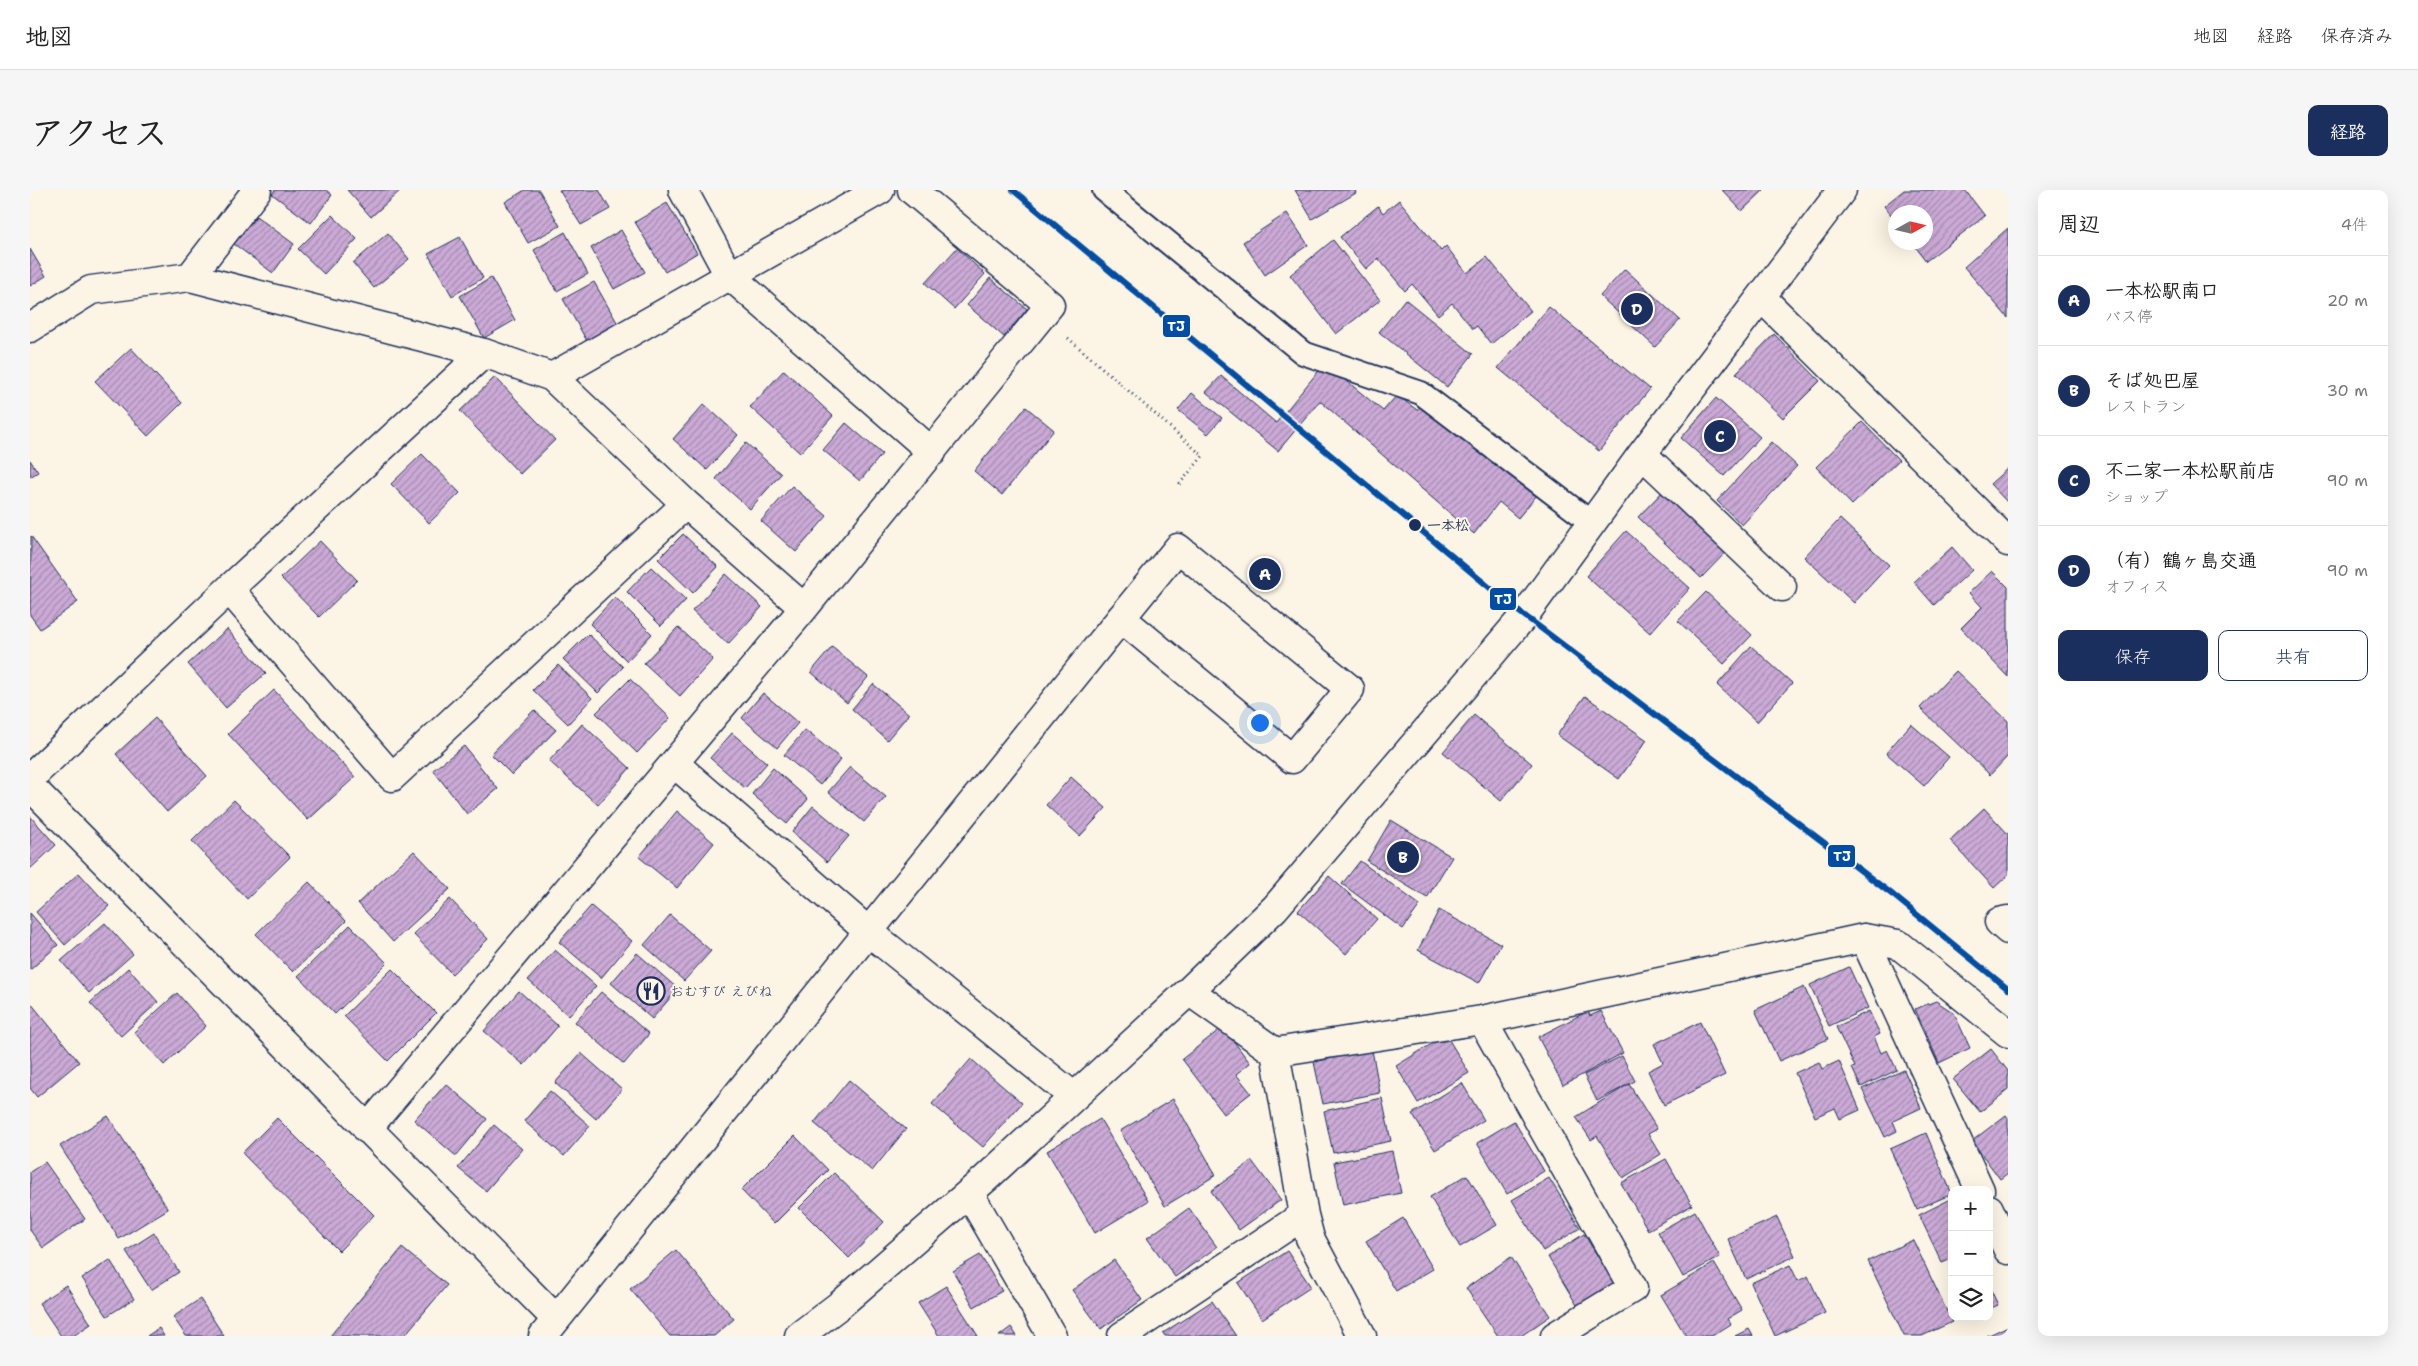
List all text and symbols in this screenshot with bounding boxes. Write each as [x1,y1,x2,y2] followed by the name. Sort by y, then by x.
[25,21,73,53] text: 地図
[2193,24,2229,48] text: 地図
[2257,24,2293,48] text: 経路
[2321,24,2393,48] text: 保存済み
[2308,105,2388,156] button: 経路
[30,109,168,156] text: アクセス
[1888,205,1933,250] north arrow
[2058,210,2100,238] text: 周辺
[2341,214,2368,235] text: 4件
[2105,278,2219,303] text: 一本松駅南口
[1621,290,1653,328] pin: D
[2068,290,2080,311] text: A
[2327,290,2368,311] text: 20 m
[2105,306,2153,327] text: バス停
[1162,314,1191,338] line badge: TJ
[1167,317,1185,335] text: TJ
[2105,368,2200,393] text: そば処巴屋
[2069,380,2079,401] text: B
[2327,380,2368,401] text: 30 m
[2105,396,2186,417] text: レストラン
[1704,417,1736,455] pin: C
[2105,458,2276,483] text: 不二家一本松駅前店
[2069,470,2079,491] text: C
[2327,470,2368,491] text: 90 m
[2105,486,2168,507] text: ショップ
[1427,516,1469,534] place label: 一本松
[1407,517,1423,533] marker: 一本松
[2105,548,2257,573] text: （有）鶴ヶ島交通
[1249,555,1281,593] pin: A
[2068,560,2080,581] text: D
[2327,560,2368,581] text: 90 m
[2105,576,2169,597] text: オフィス
[1489,587,1517,611] line badge: TJ
[1494,590,1512,608] text: TJ
[2058,630,2208,681] button: 保存
[2218,630,2368,681] button: 共有
[1247,710,1273,736] your location
[1387,838,1419,876] pin: B
[1827,844,1856,868] line badge: TJ
[1833,847,1851,865] text: TJ
[636,976,666,1006] restaurant icon: おむすび えびね
[670,982,773,1000] place label: おむすび えびね
[1948,1186,1993,1321] map controls
[1948,1186,1993,1231] button: +
[1948,1231,1993,1276] button: −
[1948,1276,1993,1321] button: layers

